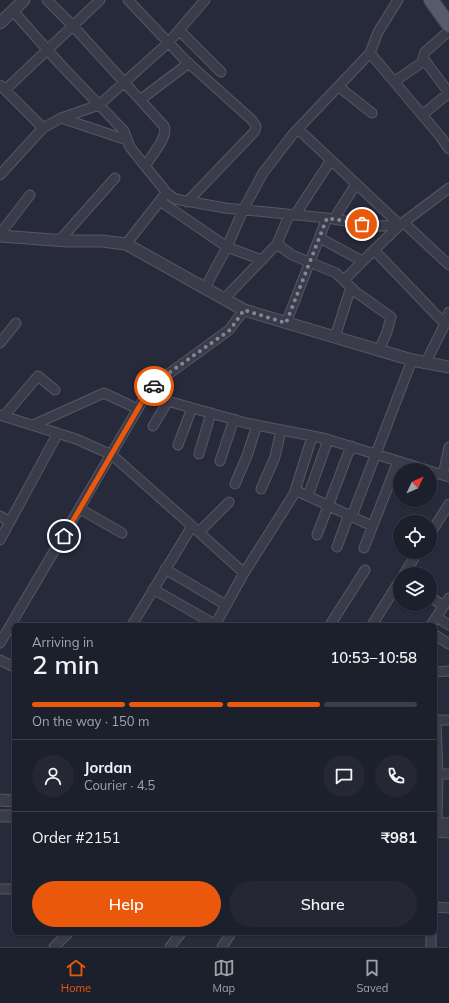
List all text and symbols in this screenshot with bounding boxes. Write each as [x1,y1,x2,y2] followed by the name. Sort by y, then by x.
[345,207,379,241] pin
[351,213,373,235] icon: bag
[134,366,174,406] courier
[143,375,165,397] icon: car
[393,463,437,507] north arrow
[393,463,437,611] map controls
[393,515,437,559] button: locate
[47,519,81,553] pin
[53,525,75,547] icon: home
[393,567,437,611] button: layers
[32,634,94,650] text: Arriving in
[32,648,100,681] text: 2 min
[330,648,417,667] text: 10:53–10:58
[32,713,149,729] text: On the way · 150 m
[32,755,74,797] button: person
[323,755,365,797] button: chat
[375,755,417,797] button: phone
[84,758,132,777] text: Jordan
[84,777,155,793] text: Courier · 4.5
[32,828,120,847] text: Order #2151
[381,828,417,847] text: ₹981
[32,881,221,927] button: Help
[229,881,417,927] button: Share
[61,957,91,995] tab: Home
[212,957,235,995] tab: Map
[357,957,388,995] tab: Saved

